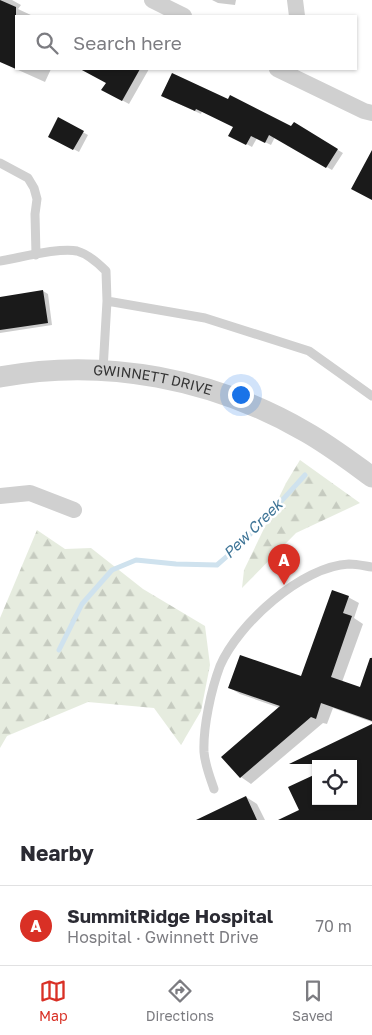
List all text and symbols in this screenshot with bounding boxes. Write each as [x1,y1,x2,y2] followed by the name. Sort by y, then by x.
[15,15,357,70] search box
[33,29,61,57] icon: search
[73,31,182,54] text: Search here
[93,361,214,398] street label: GWINNETT DRIVE
[228,382,254,408] your location
[219,494,287,561] water label: Pew Creek
[268,544,300,585] pin: A
[312,760,357,805] map controls
[312,760,357,805] button: locate
[20,840,94,866] text: Nearby
[67,904,273,927] text: SummitRidge Hospital
[30,916,42,936] text: A
[315,916,352,936] text: 70 m
[67,927,259,947] text: Hospital · Gwinnett Drive
[39,977,68,1024] tab: Map
[146,977,214,1024] tab: Directions
[292,977,333,1024] tab: Saved

